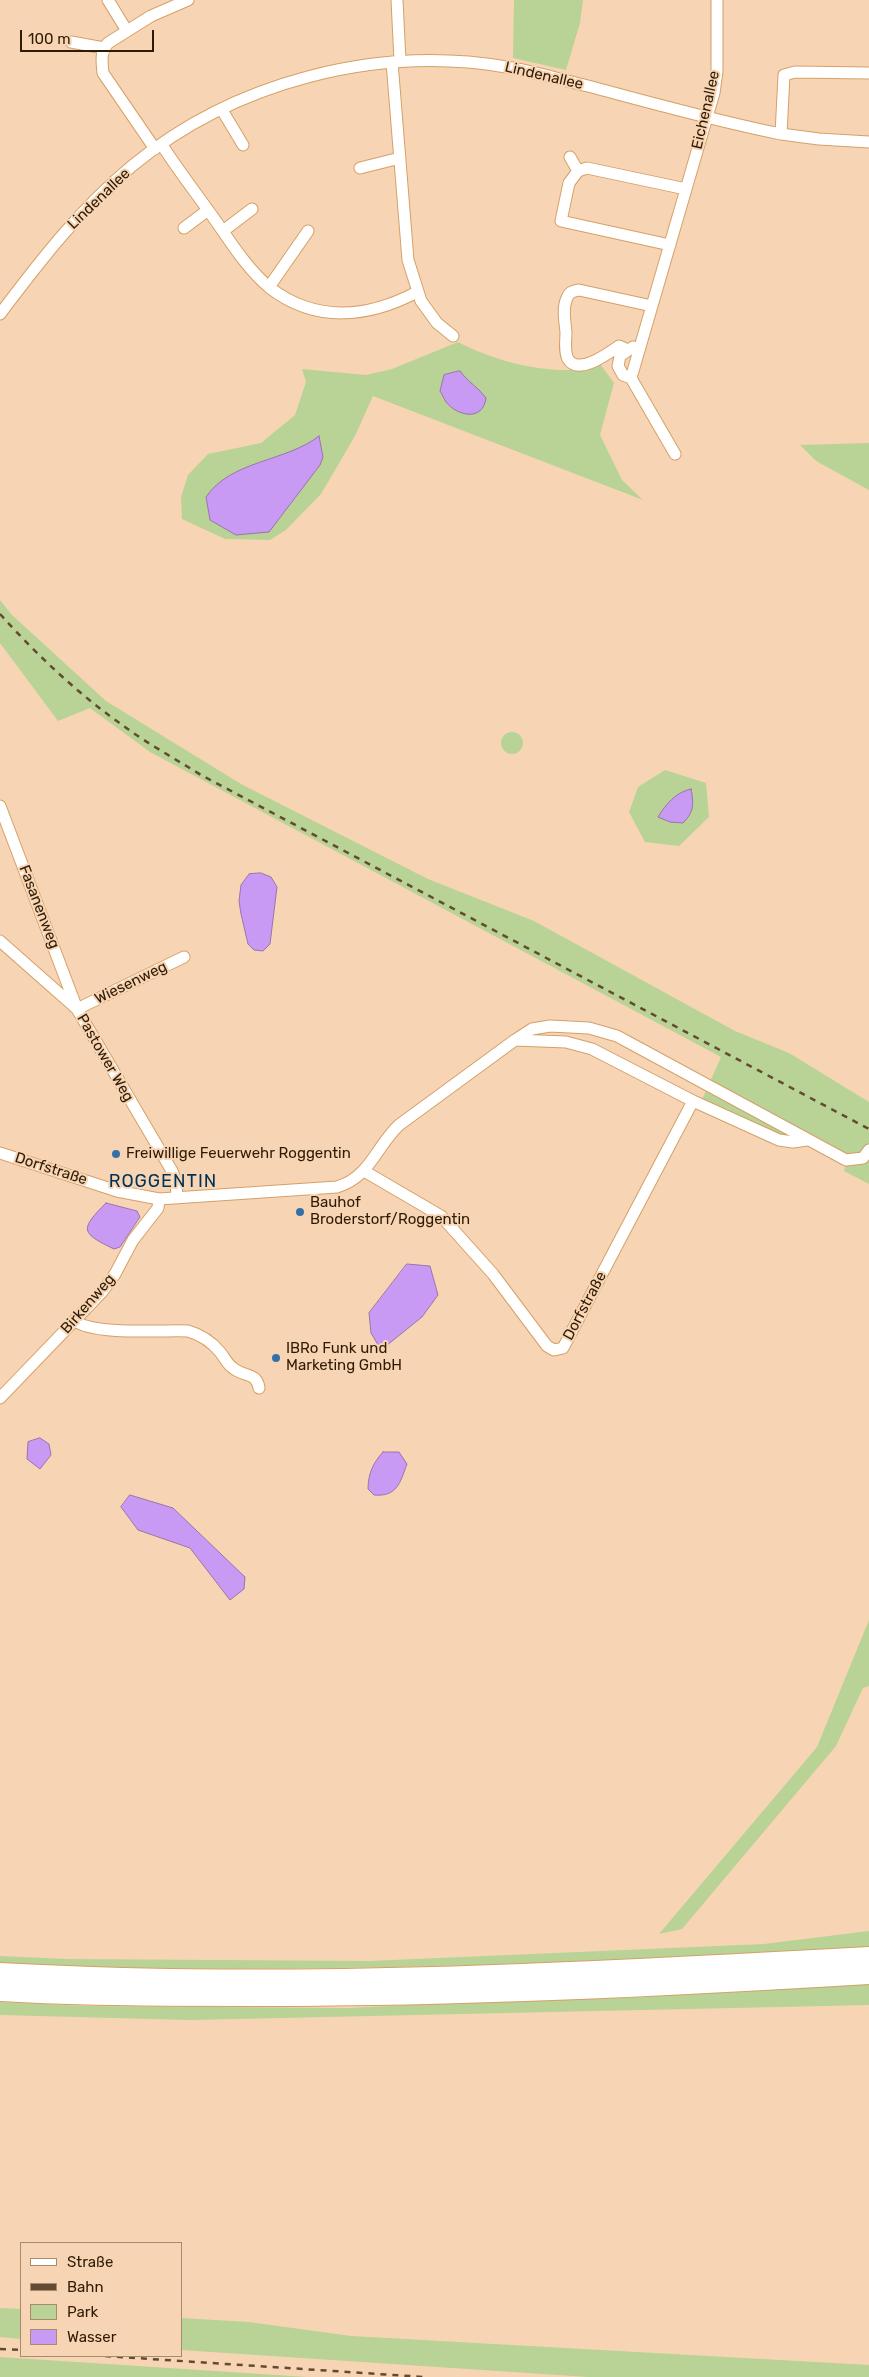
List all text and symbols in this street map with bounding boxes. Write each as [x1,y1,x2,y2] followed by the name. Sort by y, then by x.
[22,20,156,52] scale bar
[28,30,70,48] text: 100 m
[503,58,585,94] street label: Lindenallee
[688,69,724,151] street label: Eichenallee
[64,165,134,233] street label: Lindenallee
[15,863,63,951] street label: Fasanenweg
[92,958,170,1008] street label: Wiesenweg
[73,1011,137,1105] street label: Pastower Weg
[126,1145,351,1163] place label: Freiwillige Feuerwehr Roggentin
[110,1148,122,1160] marker: Freiwillige Feuerwehr Roggentin
[13,1149,89,1189] street label: Dorfstraße
[108,1171,218,1193] district label: ROGGENTIN
[310,1194,470,1229] place label: Bauhof Broderstorf/Roggentin
[294,1206,306,1218] marker: Bauhof Broderstorf/Roggentin
[559,1269,611,1343] street label: Dorfstraße
[57,1270,119,1338] street label: Birkenweg
[286,1340,402,1375] place label: IBRo Funk und Marketing GmbH
[270,1352,282,1364] marker: IBRo Funk und Marketing GmbH
[20,2242,182,2357] legend
[67,2253,113,2271] text: Straße
[67,2278,104,2296] text: Bahn
[67,2303,98,2321] text: Park
[67,2328,116,2346] text: Wasser

